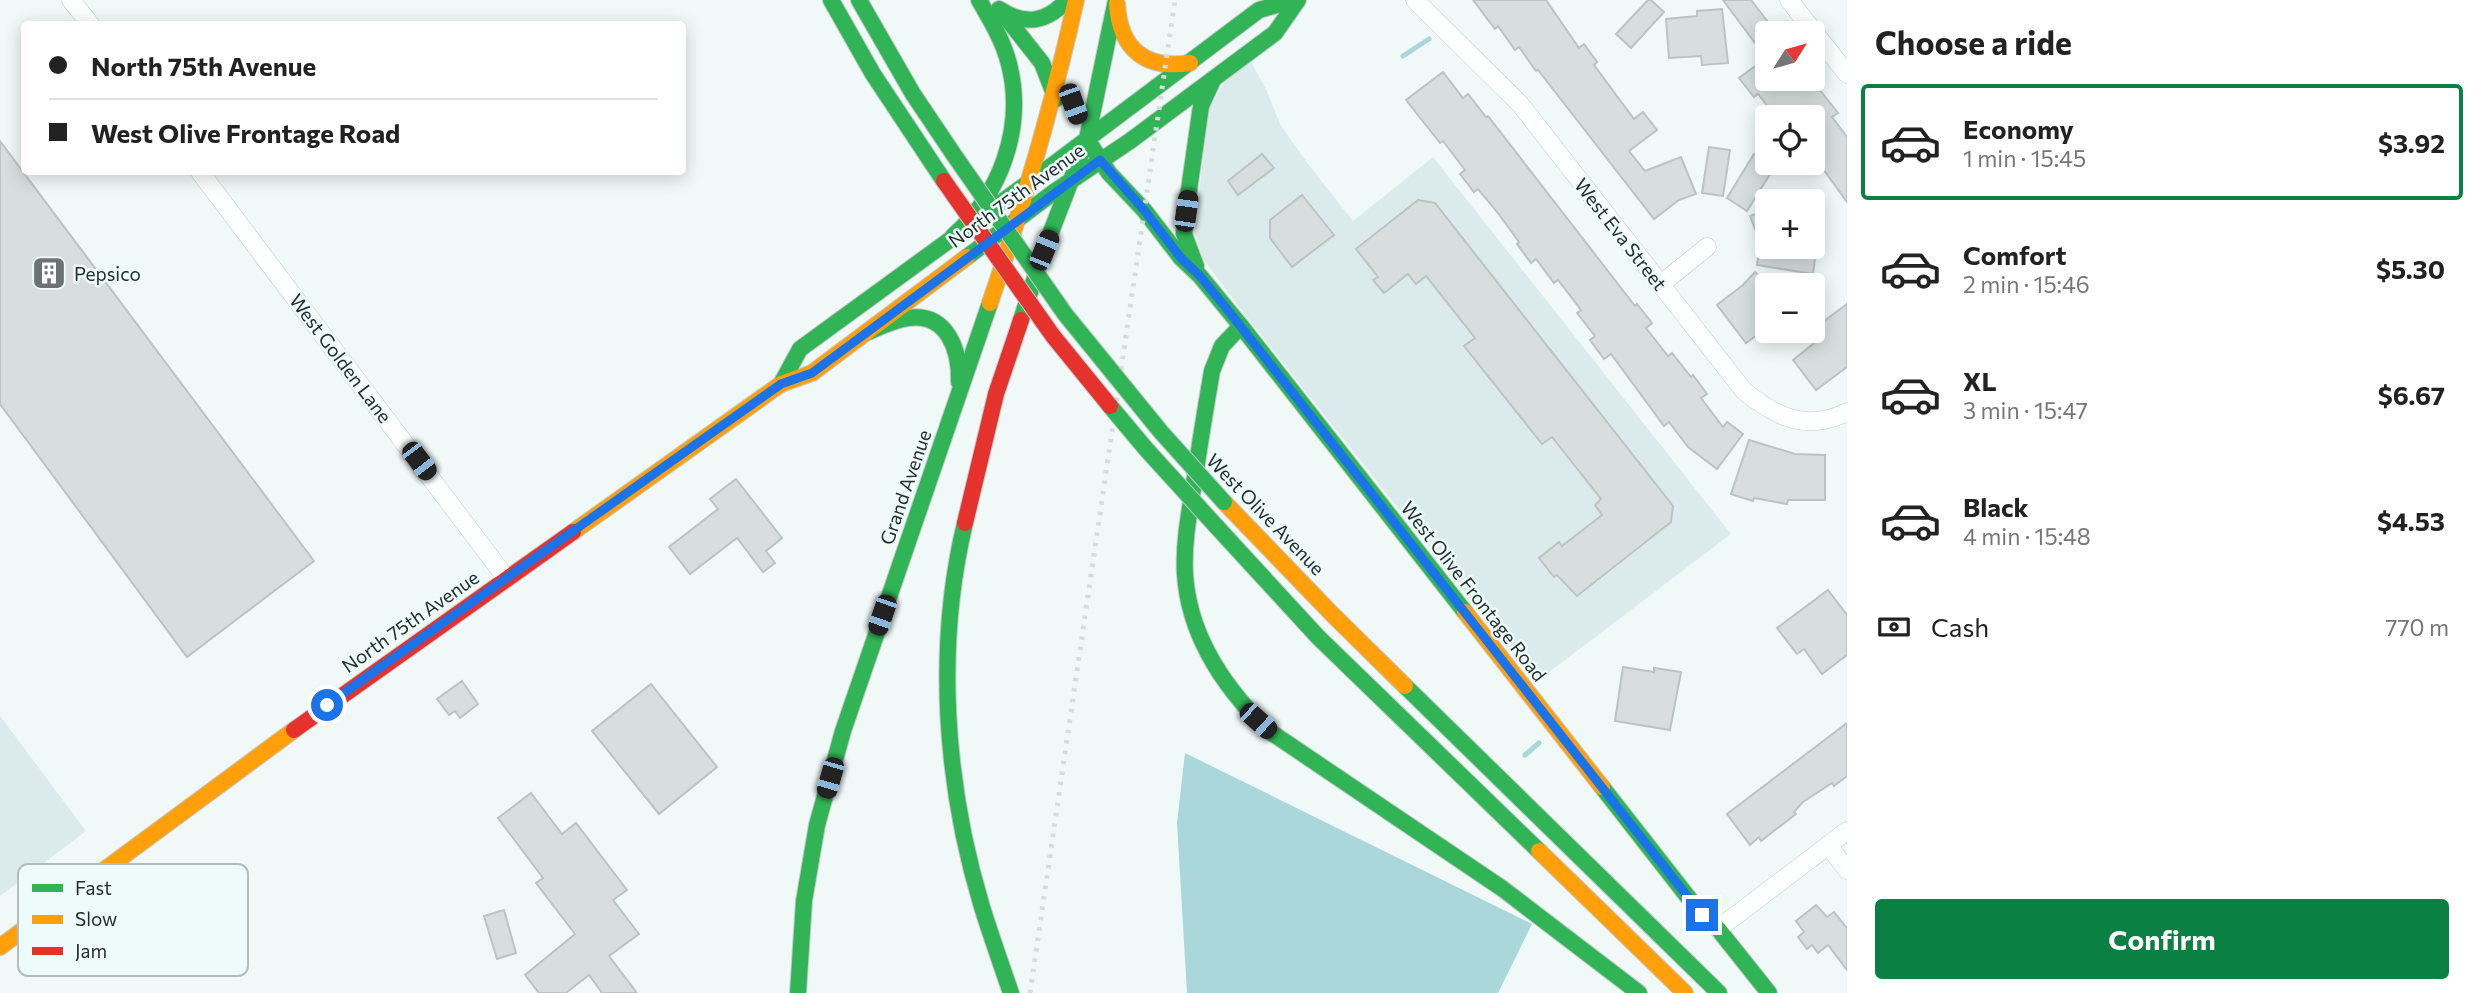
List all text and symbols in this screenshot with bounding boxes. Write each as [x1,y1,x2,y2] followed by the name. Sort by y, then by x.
[1755,21,1825,91] north arrow
[1755,21,1825,343] map controls
[1875,22,2072,62] text: Choose a ride
[91,50,316,81] text: North 75th Avenue
[1056,81,1091,127] car
[1755,105,1825,175] button: locate
[1879,111,1942,174] icon: car
[1963,113,2074,144] text: Economy
[91,117,400,148] text: West Olive Frontage Road
[2378,127,2445,158] text: $3.92
[944,138,1088,252] street label: North 75th Avenue
[1963,144,2086,172] text: 1 min · 15:45
[1570,173,1672,295] street label: West Eva Street
[1173,189,1200,233] car
[1755,189,1825,259] button: +
[1027,227,1062,273] car
[1879,237,1942,300] icon: car
[1963,239,2066,270] text: Comfort
[2376,253,2445,284] text: $5.30
[30,254,68,292] building icon: Pepsico
[74,262,141,285] place label: Pepsico
[1963,270,2090,298] text: 2 min · 15:46
[1755,273,1825,343] button: −
[285,289,397,427] street label: West Golden Lane
[1879,363,1942,426] icon: car
[1963,365,1997,396] text: XL
[2378,379,2445,410] text: $6.67
[1963,396,2088,424] text: 3 min · 15:47
[875,426,935,548] street label: Grand Avenue
[398,438,441,484] car
[1202,449,1330,579] street label: West Olive Avenue
[1879,489,1942,552] icon: car
[1963,491,2029,522] text: Black
[1396,496,1552,686] street label: West Olive Frontage Road
[2377,505,2445,536] text: $4.53
[1963,522,2091,550] text: 4 min · 15:48
[337,565,483,677] street label: North 75th Avenue
[866,592,899,638] car
[1875,608,1913,646] icon: cash
[1931,611,1989,642] text: Cash
[2385,613,2449,641] text: 770 m
[311,689,343,721] route start
[1236,699,1281,743] car
[815,755,846,801] car
[18,864,248,976] legend
[75,876,112,899] text: Fast
[1686,899,1718,931] route end
[1875,899,2449,979] button: Confirm
[75,907,117,930] text: Slow
[75,939,107,962] text: Jam

